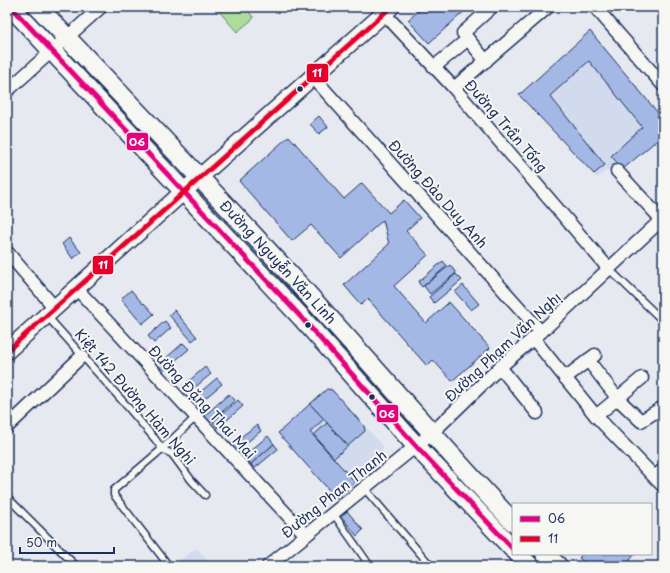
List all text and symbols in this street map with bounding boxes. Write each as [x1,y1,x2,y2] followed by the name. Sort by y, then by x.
[306,63,329,83] line badge: 11
[312,64,322,81] text: 11
[460,74,553,177] street label: Đường Trần Tống
[295,84,305,94] unlabelled marker
[126,132,149,151] line badge: 06
[129,133,145,150] text: 06
[384,135,493,253] street label: Đường Đào Duy Anh
[215,195,342,328] street label: Đường Nguyễn Văn Linh
[92,255,114,275] line badge: 11
[98,256,108,273] text: 11
[440,287,566,406] street label: Đường Phạm Văn Nghị
[303,320,313,330] unlabelled marker
[70,324,200,469] street label: Kiệt 142 Đường Hàm Nghi
[144,340,261,463] street label: Đường Đặng Thai Mai
[367,392,377,402] unlabelled marker
[376,404,399,423] line badge: 06
[379,405,395,422] text: 06
[276,444,391,543] street label: Đường Phan Thanh
[512,503,652,555] legend
[548,509,565,527] text: 06
[20,529,114,555] scale bar
[548,529,558,547] text: 11
[26,533,57,551] text: 50 m

